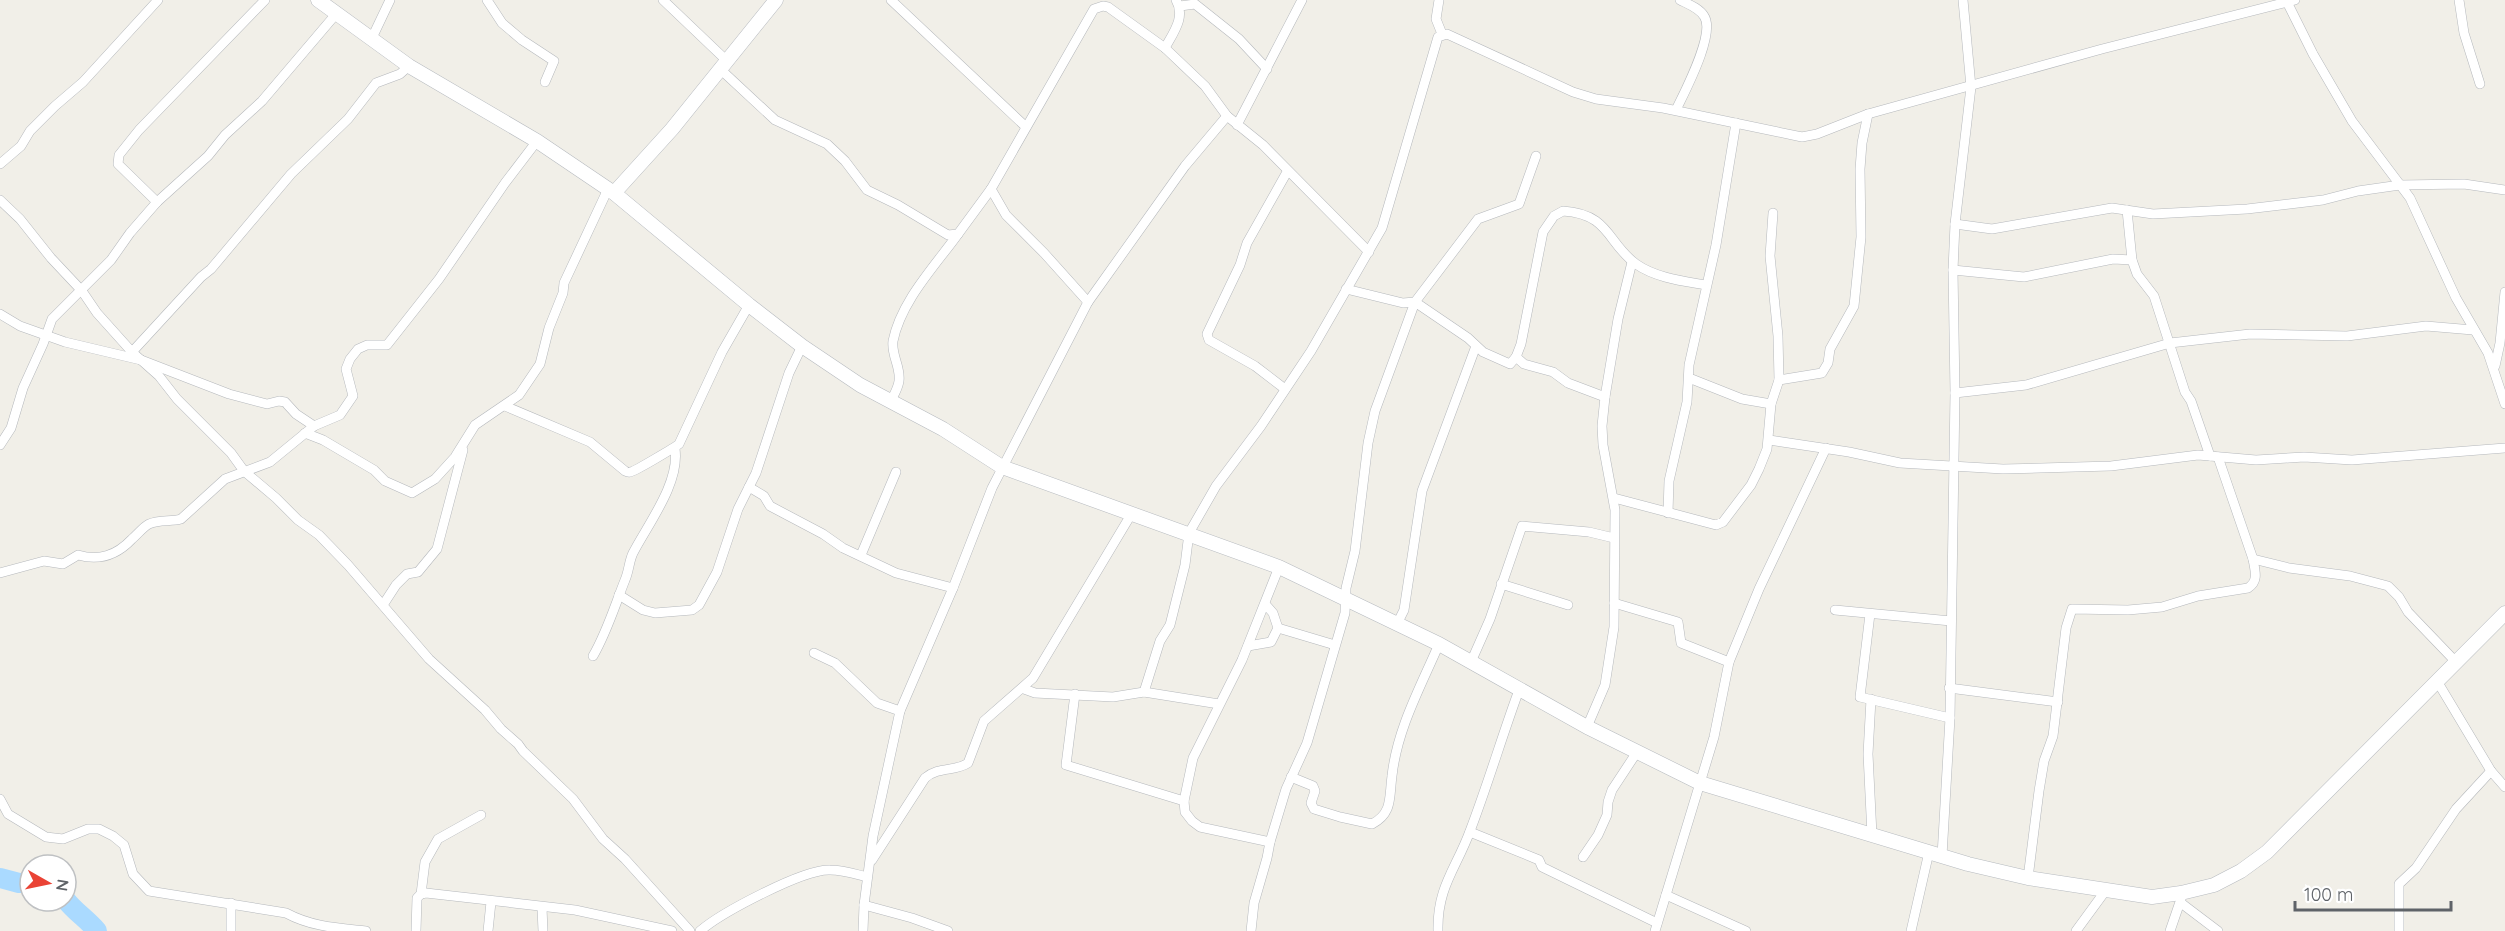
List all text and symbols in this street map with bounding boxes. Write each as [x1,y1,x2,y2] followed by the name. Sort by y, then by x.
[18,853,78,913] north arrow
[2295,874,2451,912] scale bar
[52,878,74,893] text: N
[2304,883,2353,906] text: 100 m

